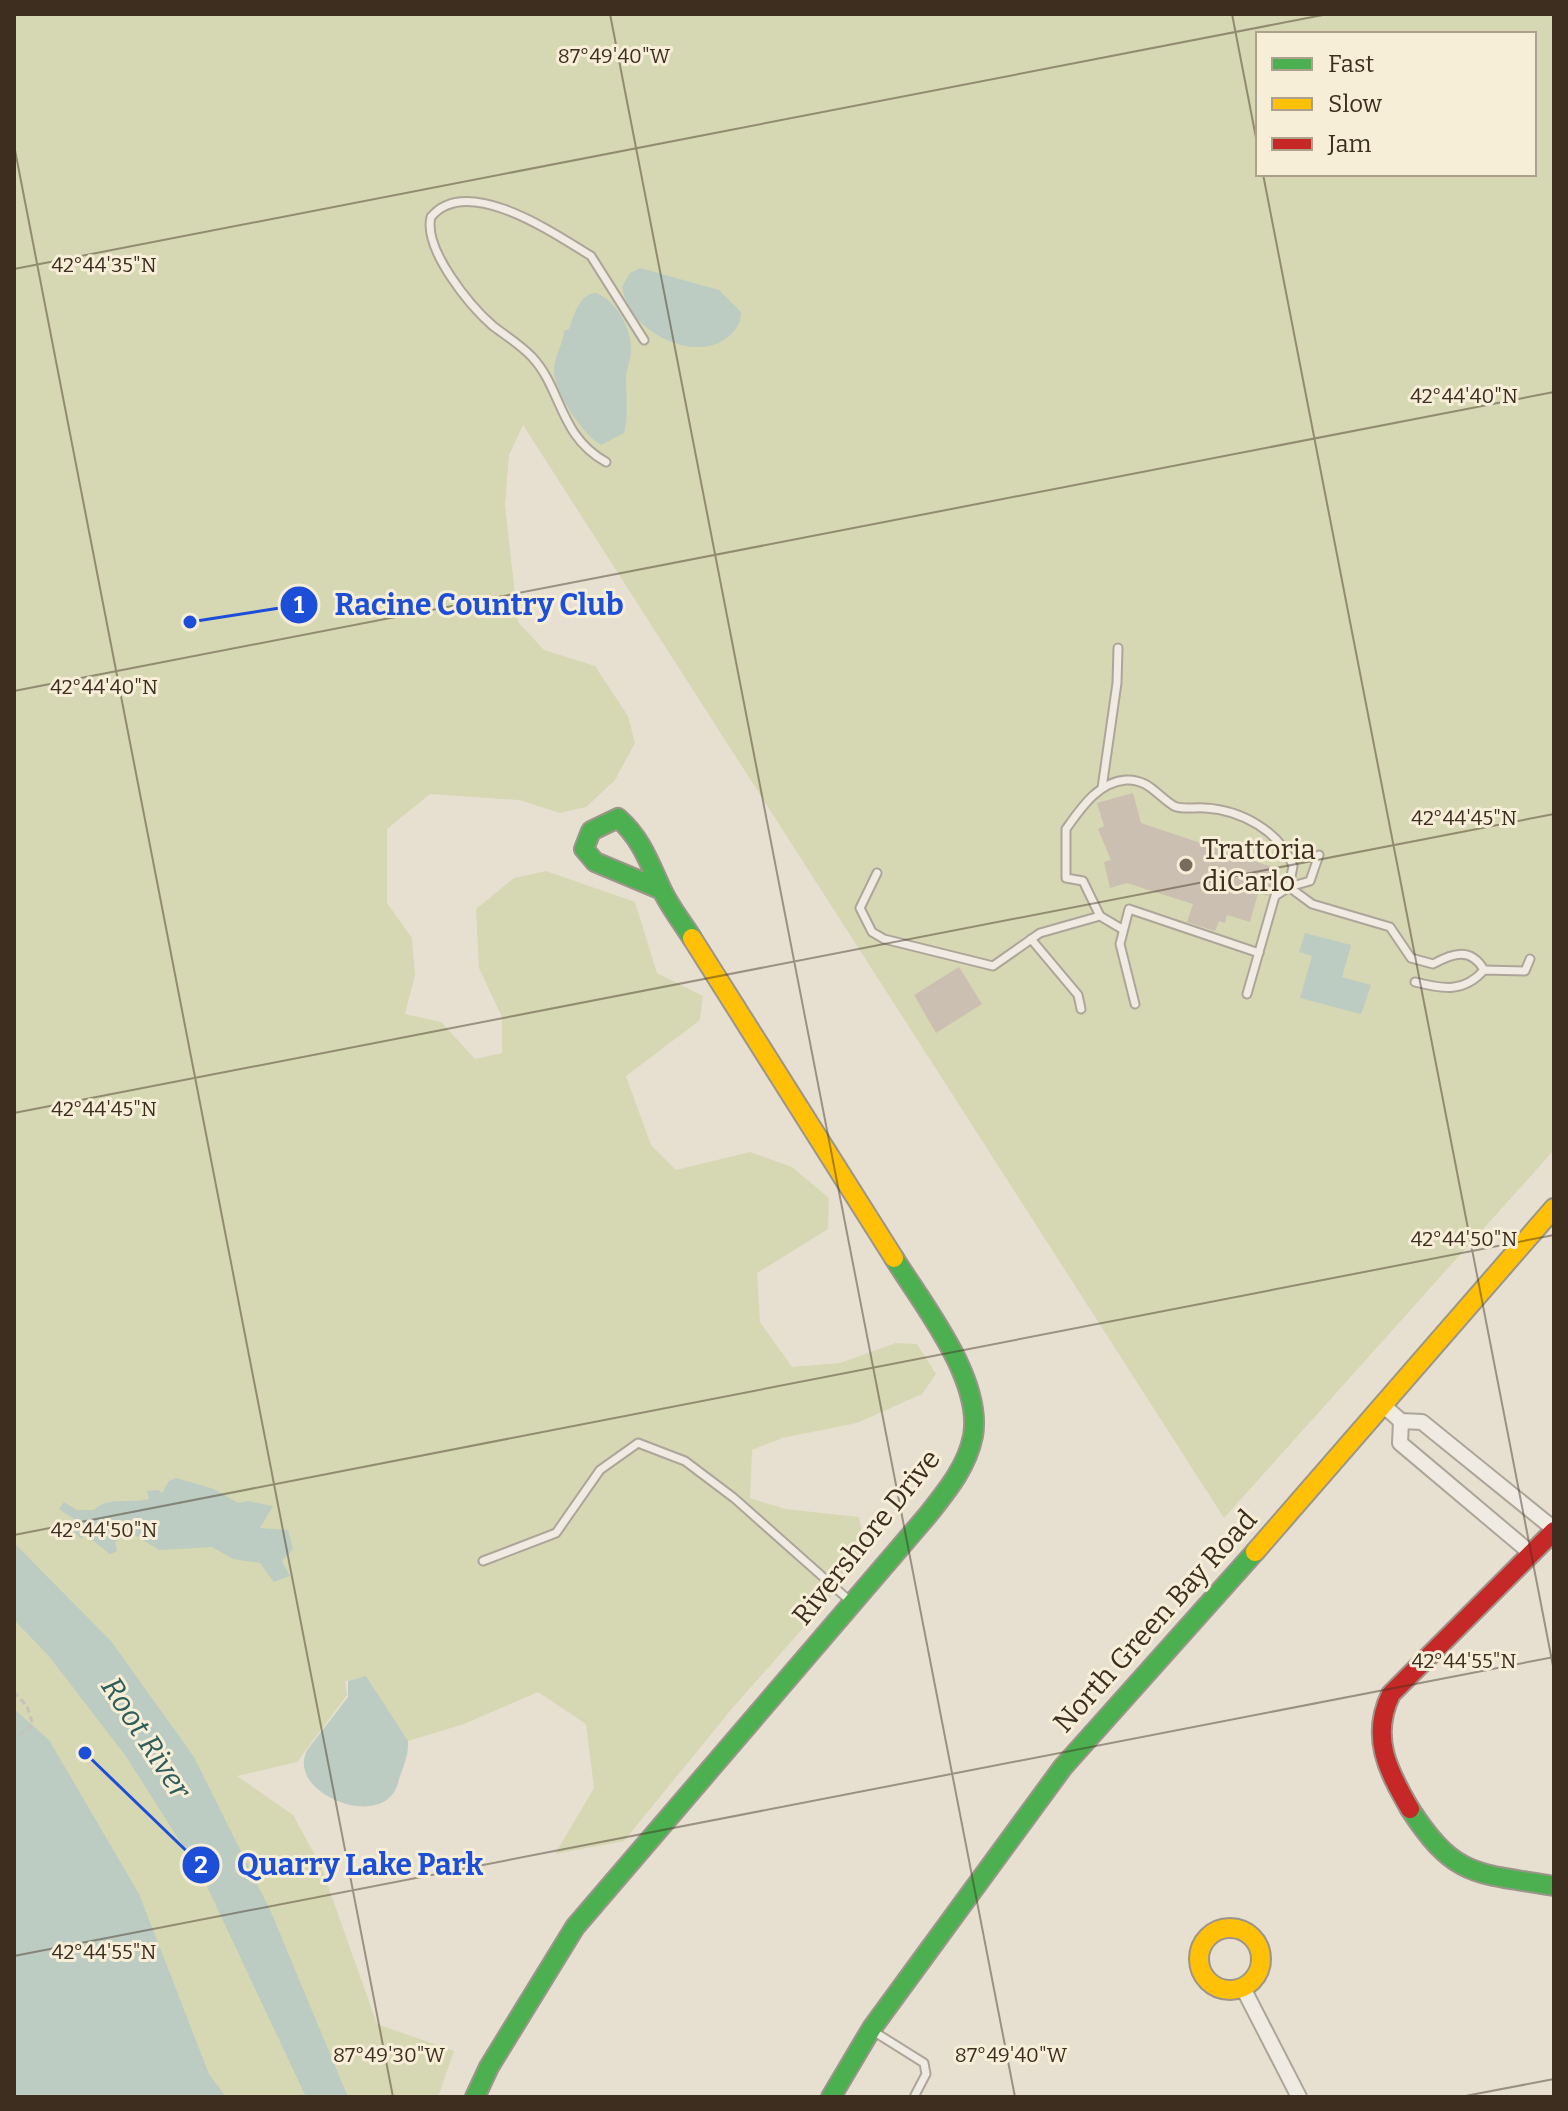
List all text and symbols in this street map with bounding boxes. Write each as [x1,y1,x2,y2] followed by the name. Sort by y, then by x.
[1256,32,1536,176] legend
[558,44,671,68] text: 87°49'40"W
[1328,50,1374,78] text: Fast
[1328,90,1383,118] text: Slow
[1327,130,1372,158] text: Jam
[51,253,157,277] text: 42°44'35"N
[1410,384,1518,408] text: 42°44'40"N
[279,578,640,632] callout: Racine Country Club
[334,587,624,623] text: Racine Country Club
[294,591,305,619] text: 1
[50,675,158,699] text: 42°44'40"N
[1411,806,1517,830] text: 42°44'45"N
[1202,833,1316,898] place label: Trattoria diCarlo
[1177,856,1195,874] marker: Trattoria diCarlo
[51,1097,157,1121] text: 42°44'45"N
[1411,1227,1517,1251] text: 42°44'50"N
[785,1443,947,1631] street label: Rivershore Drive
[1047,1503,1263,1739] street label: North Green Bay Road
[51,1518,157,1542] text: 42°44'50"N
[1412,1649,1516,1673] text: 42°44'55"N
[94,1671,199,1807] water label: Root River
[181,1838,500,1892] callout: Quarry Lake Park
[237,1847,483,1883] text: Quarry Lake Park
[194,1851,208,1879] text: 2
[52,1940,156,1964] text: 42°44'55"N
[333,2043,446,2067] text: 87°49'30"W
[955,2043,1068,2067] text: 87°49'40"W

